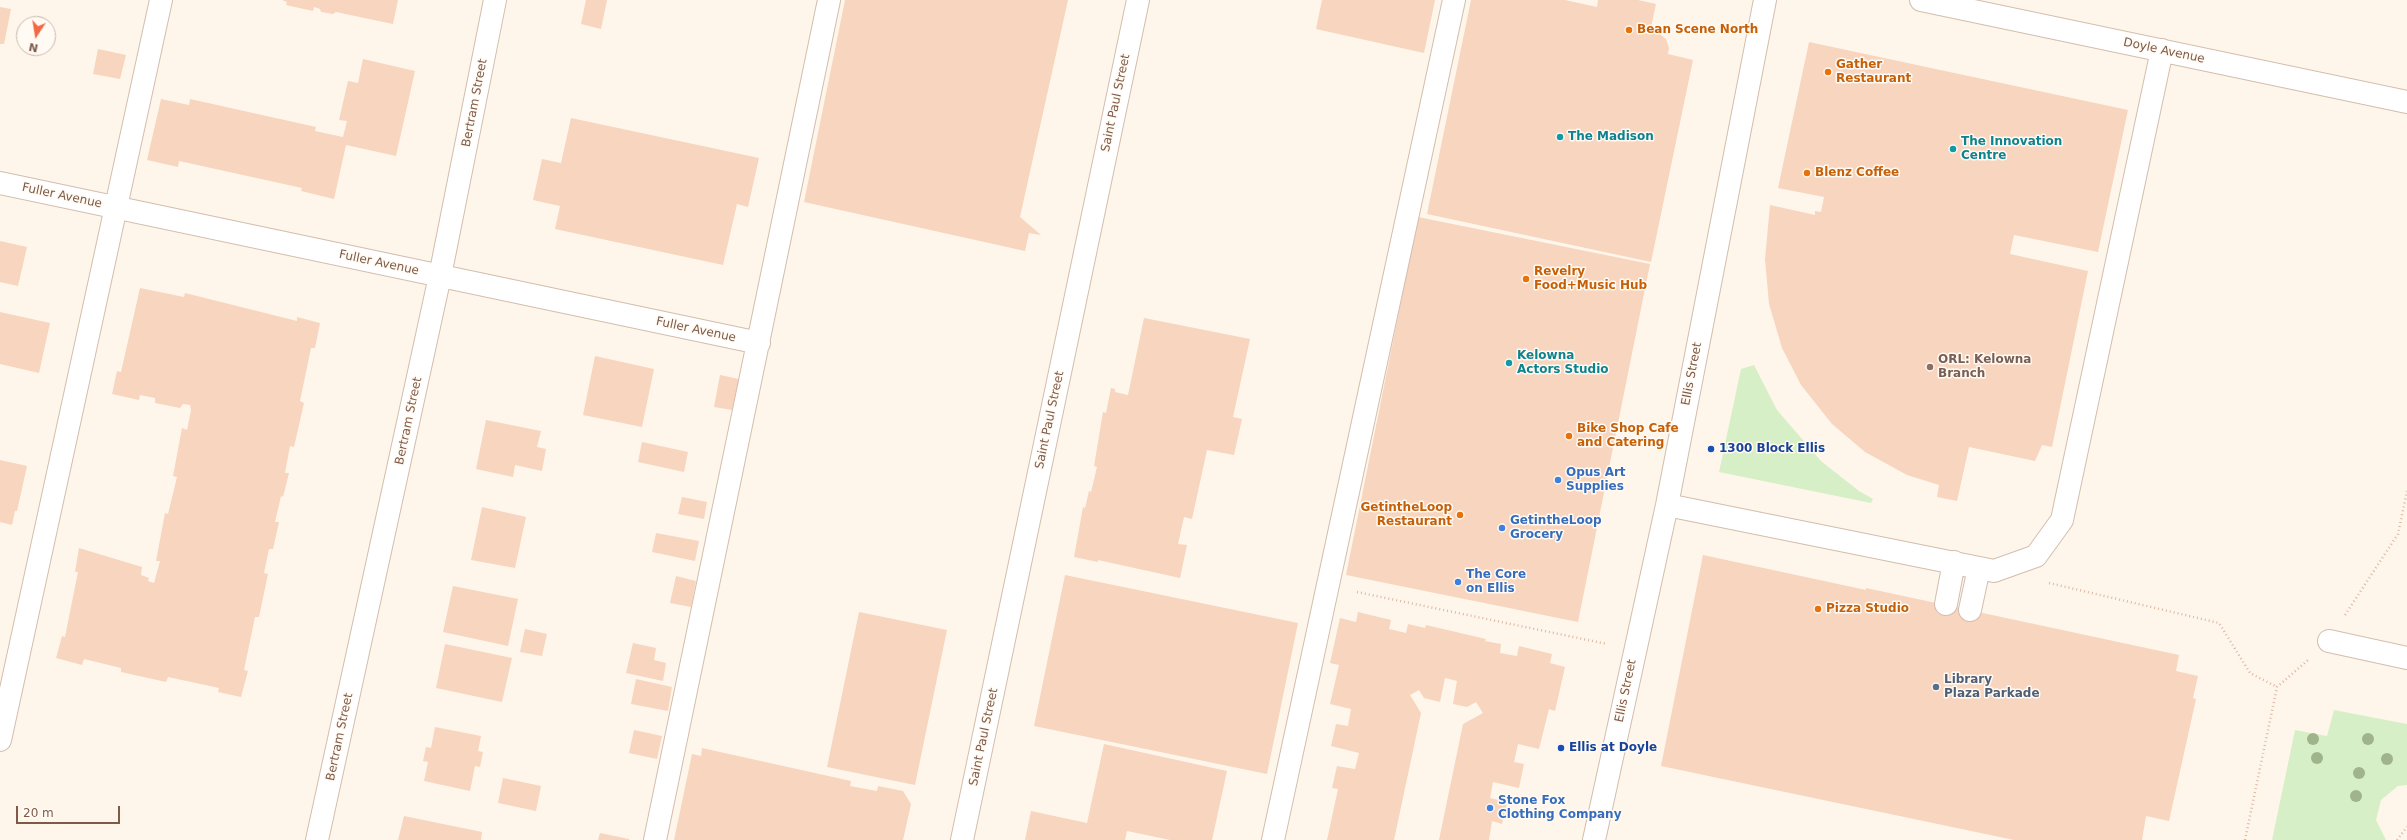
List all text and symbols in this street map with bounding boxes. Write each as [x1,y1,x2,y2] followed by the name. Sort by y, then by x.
[16,16,56,56] north arrow
[1637,23,1758,37] place label: Bean Scene North
[1624,25,1634,35] marker: Bean Scene North
[2122,35,2206,67] street label: Doyle Avenue
[28,40,39,55] text: N
[1099,53,1133,153] street label: Saint Paul Street
[459,58,491,148] street label: Bertram Street
[1836,58,1911,86] place label: Gather Restaurant
[1823,67,1833,77] marker: Gather Restaurant
[1568,130,1654,144] place label: The Madison
[1555,132,1565,142] marker: The Madison
[1961,135,2062,163] place label: The Innovation Centre
[1948,144,1958,154] marker: The Innovation Centre
[1815,166,1899,180] place label: Blenz Coffee
[1802,168,1812,178] marker: Blenz Coffee
[21,181,103,211] street label: Fuller Avenue
[338,248,420,278] street label: Fuller Avenue
[1534,265,1647,293] place label: Revelry Food+Music Hub
[1521,274,1531,284] marker: Revelry Food+Music Hub
[655,315,737,345] street label: Fuller Avenue
[1679,341,1705,407] street label: Ellis Street
[1517,349,1608,377] place label: Kelowna Actors Studio
[1938,353,2031,381] place label: ORL: Kelowna Branch
[1504,358,1514,368] marker: Kelowna Actors Studio
[1925,362,1935,372] marker: ORL: Kelowna Branch
[1033,370,1067,470] street label: Saint Paul Street
[393,376,425,466] street label: Bertram Street
[1577,422,1679,450] place label: Bike Shop Cafe and Catering
[1564,431,1574,441] marker: Bike Shop Cafe and Catering
[1719,442,1825,456] place label: 1300 Block Ellis
[1706,444,1716,454] marker: 1300 Block Ellis
[1566,466,1626,494] place label: Opus Art Supplies
[1553,475,1563,485] marker: Opus Art Supplies
[1360,501,1452,529] place label: GetintheLoop Restaurant
[1455,510,1465,520] marker: GetintheLoop Restaurant
[1510,514,1602,542] place label: GetintheLoop Grocery
[1497,523,1507,533] marker: GetintheLoop Grocery
[1466,568,1526,596] place label: The Core on Ellis
[1453,577,1463,587] marker: The Core on Ellis
[1826,602,1909,616] place label: Pizza Studio
[1813,604,1823,614] marker: Pizza Studio
[1612,658,1640,724] street label: Ellis Street
[1944,673,2040,701] place label: Library Plaza Parkade
[1931,682,1941,692] marker: Library Plaza Parkade
[967,687,1001,787] street label: Saint Paul Street
[324,692,356,782] street label: Bertram Street
[1569,741,1657,755] place label: Ellis at Doyle
[1556,743,1566,753] marker: Ellis at Doyle
[1498,794,1621,822] place label: Stone Fox Clothing Company
[18,798,122,824] scale bar
[1485,803,1495,813] marker: Stone Fox Clothing Company
[23,806,54,820] text: 20 m

